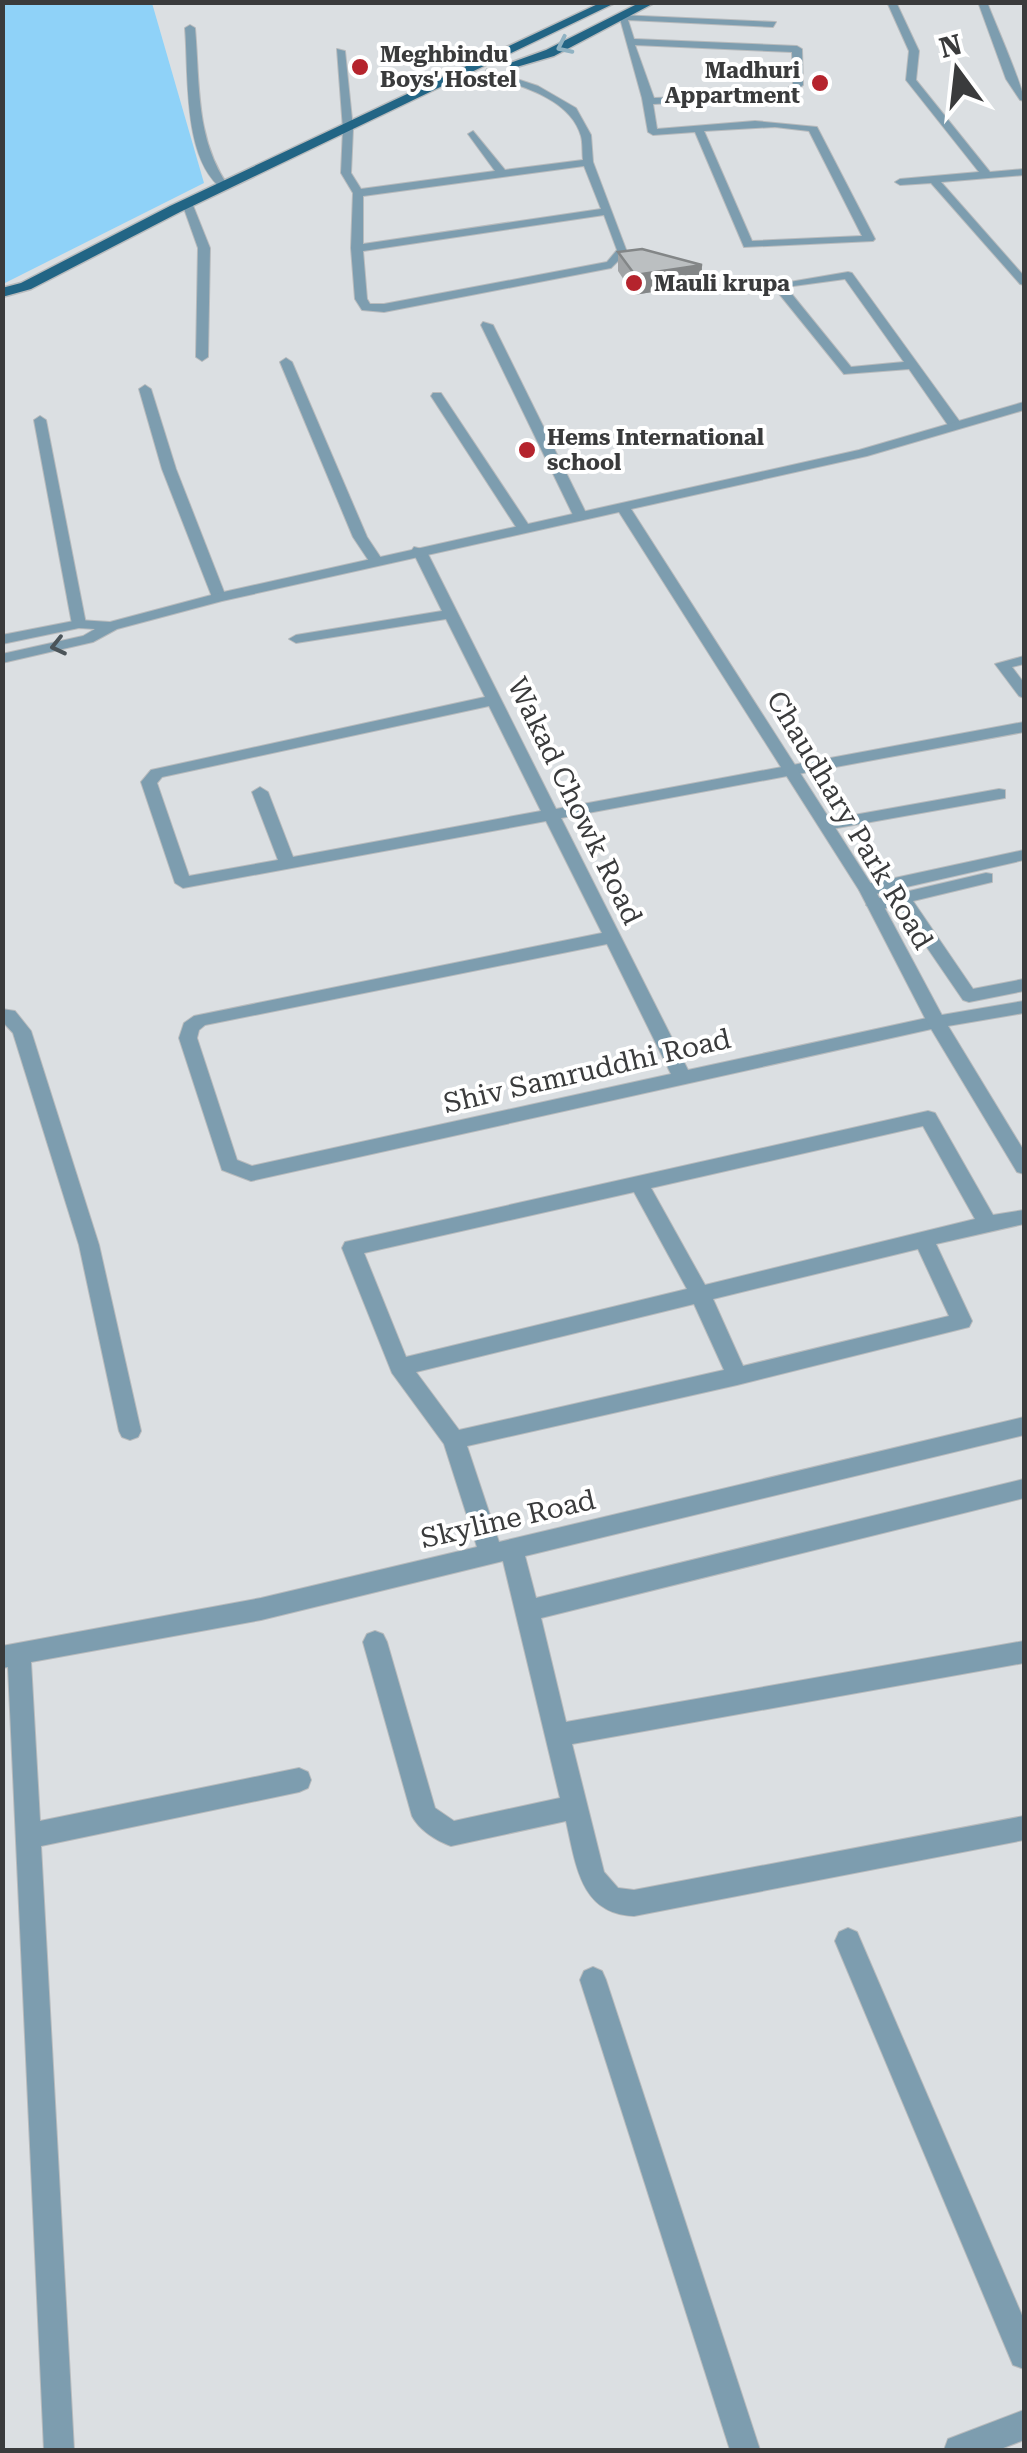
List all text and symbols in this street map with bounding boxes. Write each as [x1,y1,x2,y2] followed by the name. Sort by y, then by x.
[907,20,1007,120] north arrow
[936,28,965,65] text: N
[556,34,574,54] one-way arrow
[380,42,517,92] place label: Meghbindu Boys' Hostel
[349,56,371,78] marker: Meghbindu Boys' Hostel
[665,58,800,108] place label: Madhuri Appartment
[809,72,831,94] marker: Madhuri Appartment
[654,271,790,296] place label: Mauli krupa
[623,272,645,294] marker: Mauli krupa
[547,425,764,475] place label: Hems International school
[516,439,538,461] marker: Hems International school
[50,634,67,655] one-way arrow
[501,672,649,930] street label: Wakad Chowk Road
[760,685,940,955] street label: Chaudhary Park Road
[440,1022,734,1120] street label: Shiv Samruddhi Road
[417,1483,599,1555] street label: Skyline Road

